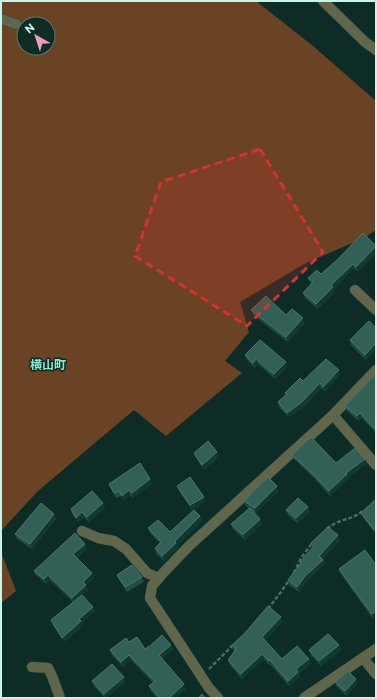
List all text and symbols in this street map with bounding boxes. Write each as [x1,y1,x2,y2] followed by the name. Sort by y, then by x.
[16,16,56,56] north arrow
[22,20,37,35] text: N
[30,357,66,371] district label: 横山町

